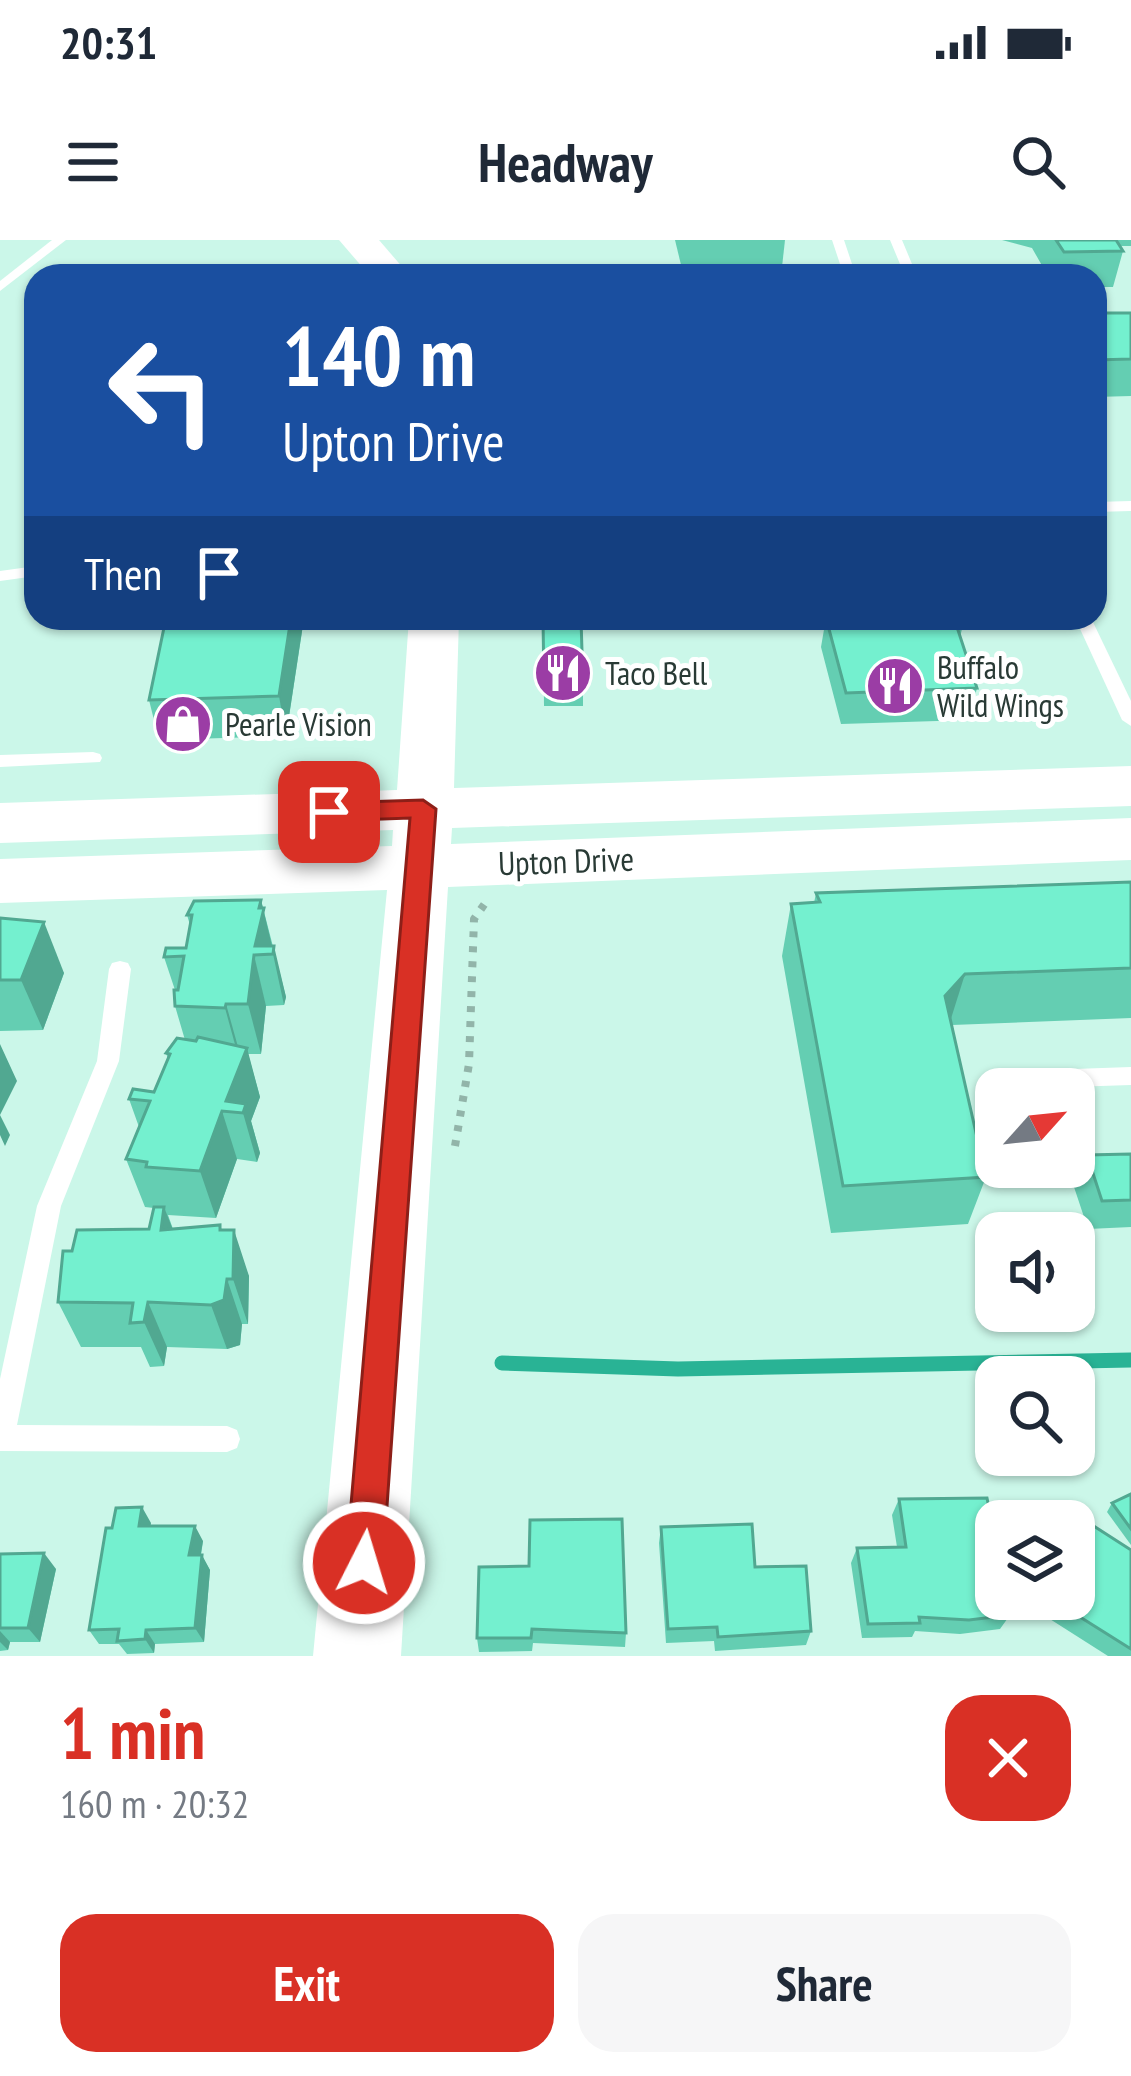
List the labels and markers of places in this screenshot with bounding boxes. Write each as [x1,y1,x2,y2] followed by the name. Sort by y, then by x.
[532,642,594,704] restaurant icon: Taco Bell
[937,645,1064,726] place label: Buffalo Wild Wings
[605,651,707,694] place label: Taco Bell
[864,655,926,717] restaurant icon: Buffalo Wild Wings
[152,693,214,755] shop icon: Pearle Vision
[225,702,372,745] place label: Pearle Vision
[278,761,380,863] pin

